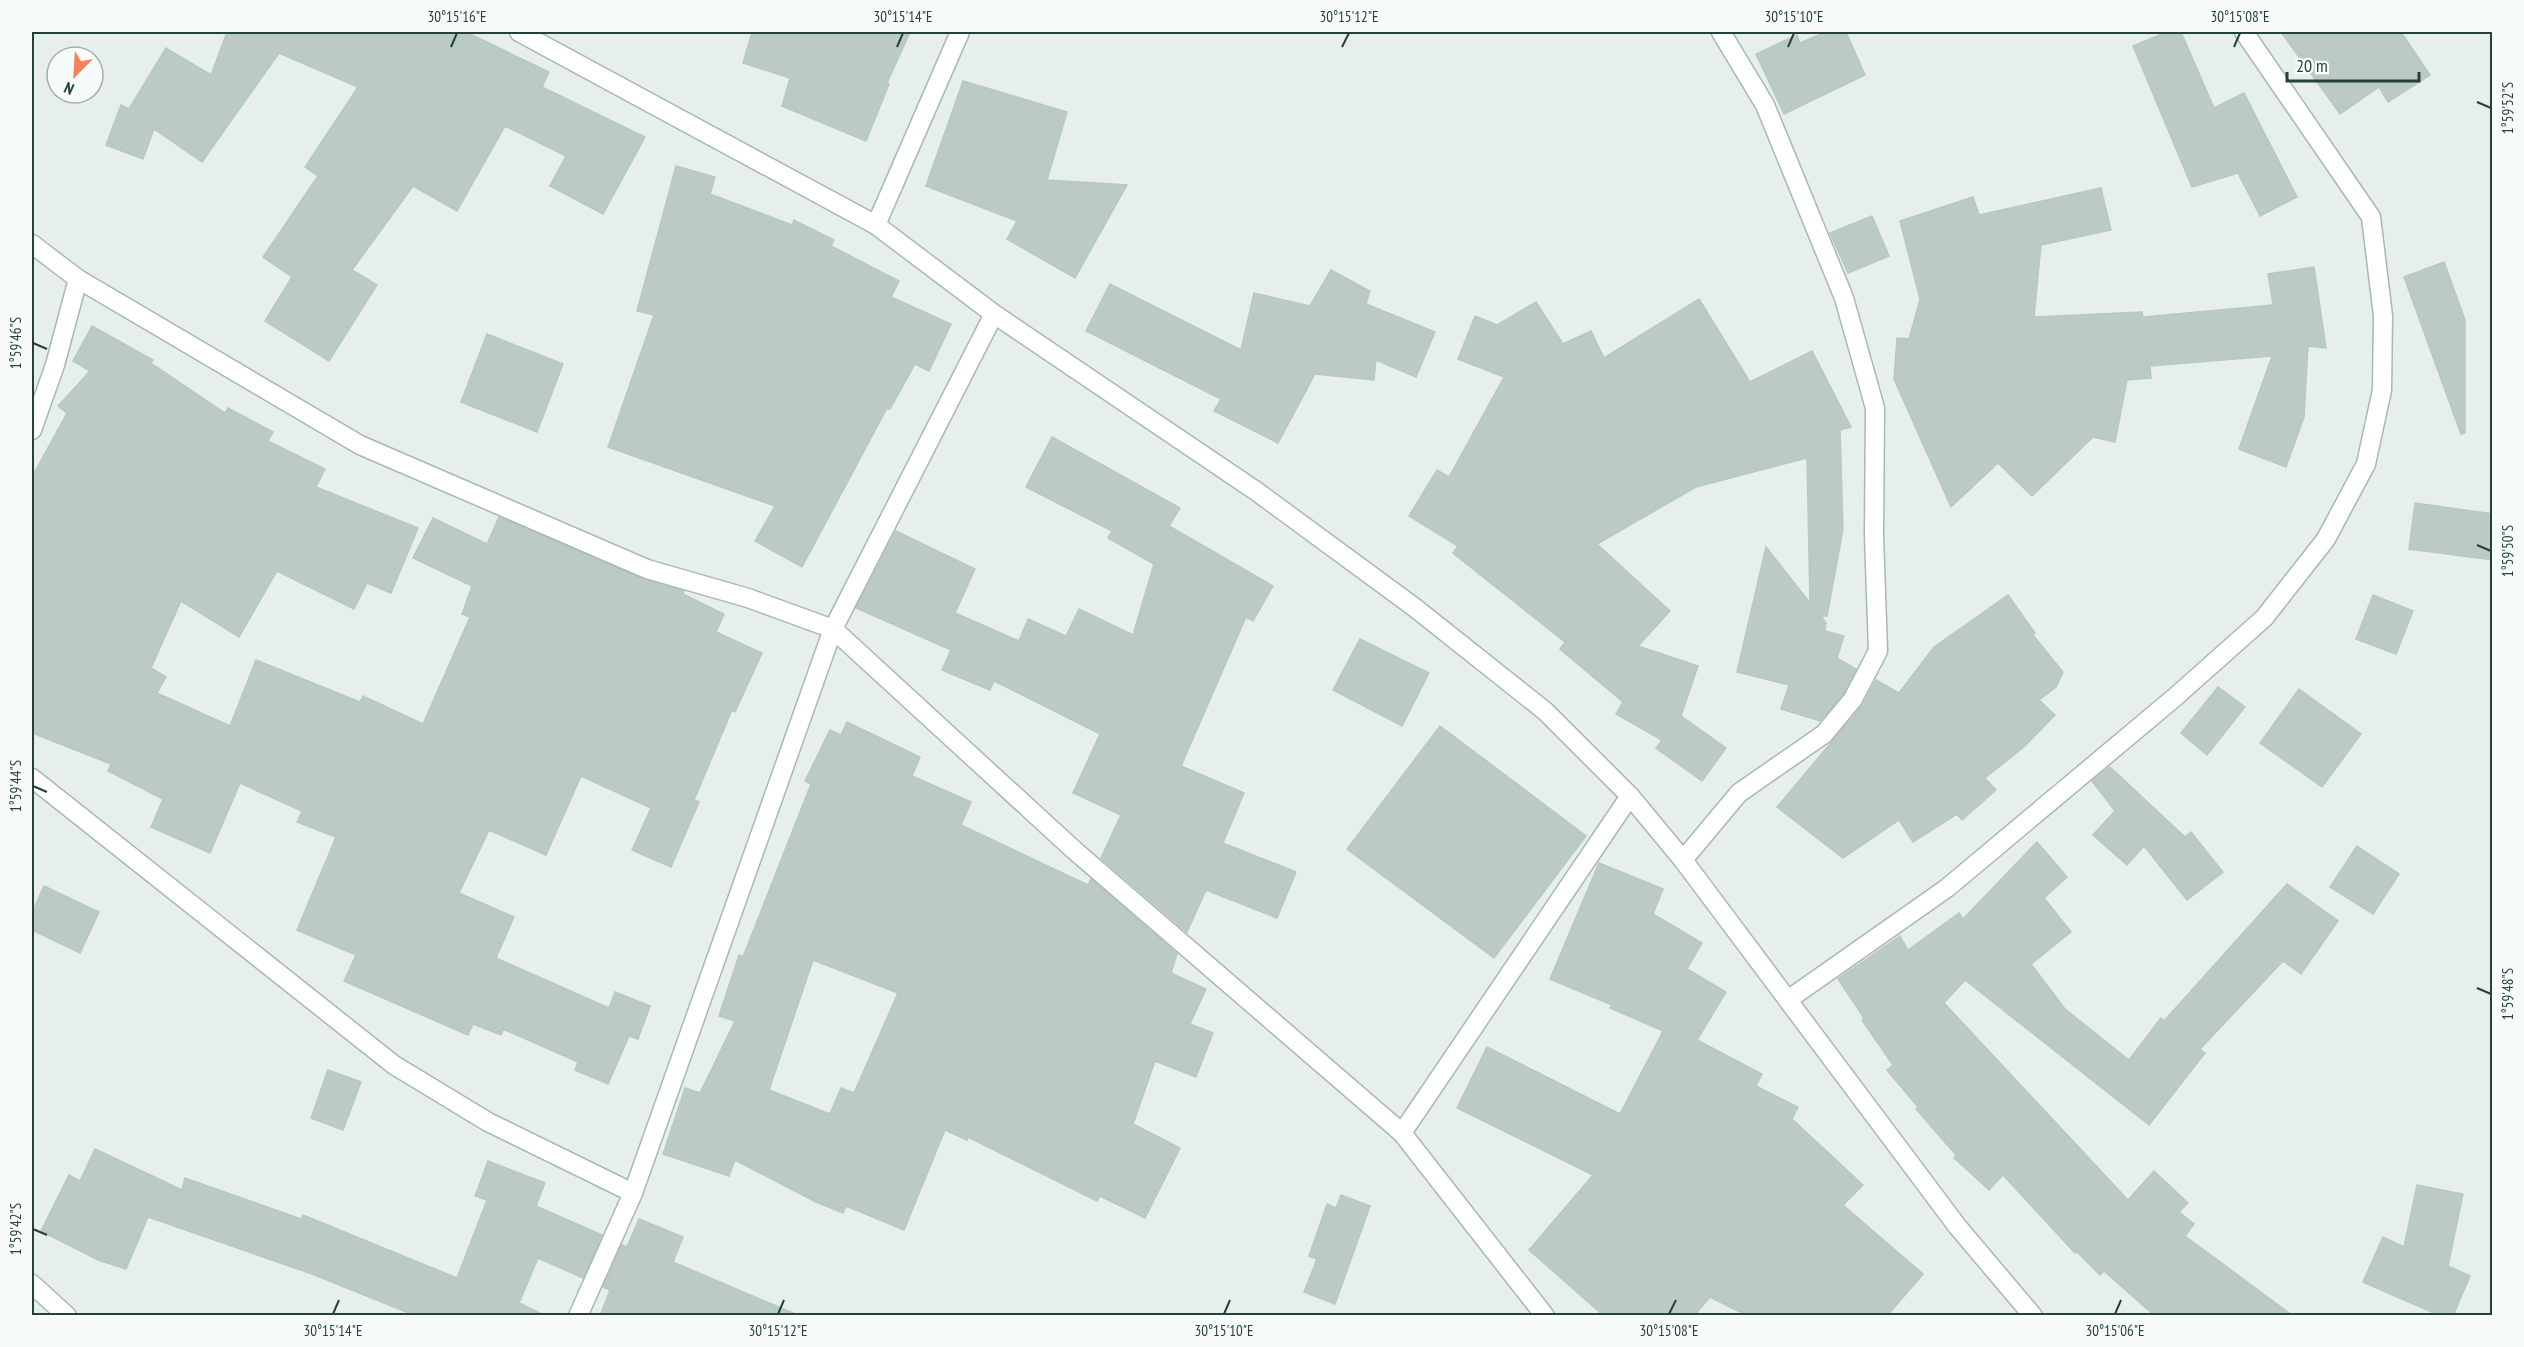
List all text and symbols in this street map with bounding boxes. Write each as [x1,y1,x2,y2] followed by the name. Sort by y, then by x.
[427,7,487,26] text: 30°15'16"E
[873,7,933,26] text: 30°15'14"E
[1319,7,1379,26] text: 30°15'12"E
[1764,7,1824,26] text: 30°15'10"E
[2210,7,2270,26] text: 30°15'08"E
[45,45,105,105] north arrow
[2287,45,2419,83] scale bar
[2296,54,2328,77] text: 20 m
[61,78,77,100] text: N
[2498,82,2517,134] text: 1°59'52"S
[6,317,25,369] text: 1°59'46"S
[2498,525,2517,577] text: 1°59'50"S
[6,760,25,812] text: 1°59'44"S
[2498,968,2517,1020] text: 1°59'48"S
[6,1203,25,1255] text: 1°59'42"S
[303,1321,363,1340] text: 30°15'14"E
[748,1321,808,1340] text: 30°15'12"E
[1194,1321,1254,1340] text: 30°15'10"E
[1639,1321,1699,1340] text: 30°15'08"E
[2085,1321,2145,1340] text: 30°15'06"E

